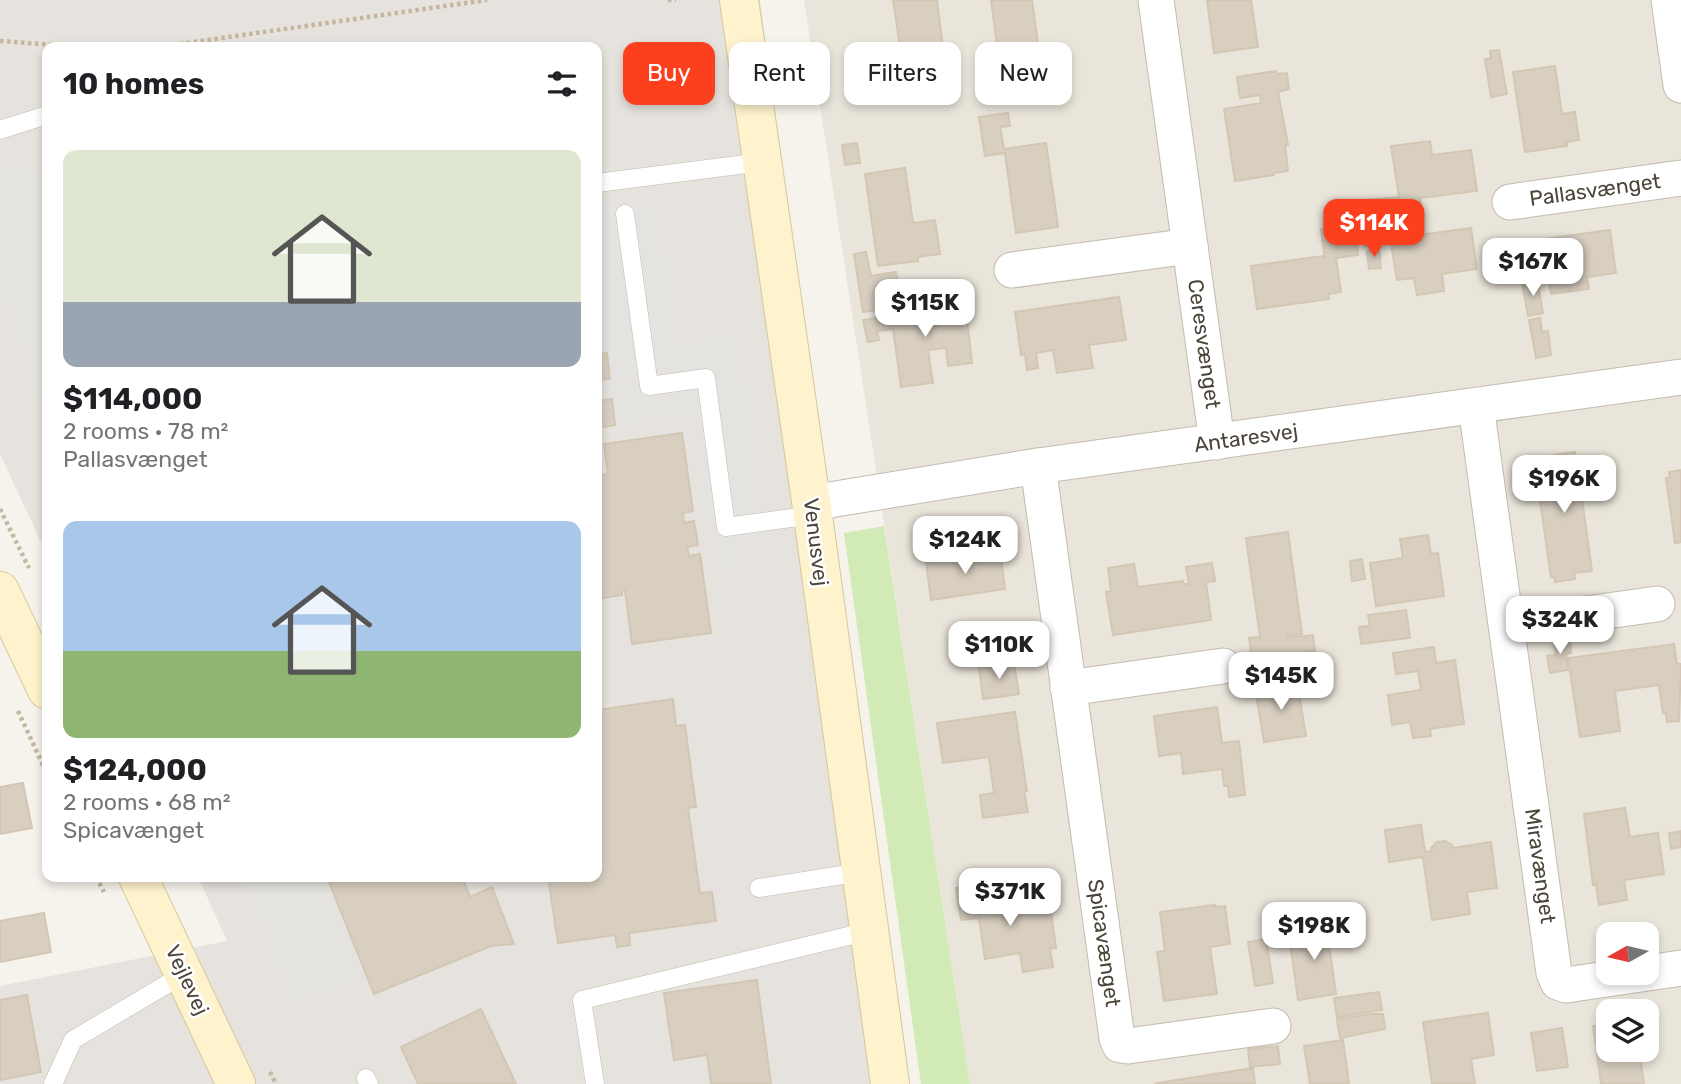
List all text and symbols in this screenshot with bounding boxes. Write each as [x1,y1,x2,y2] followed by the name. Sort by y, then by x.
[623,42,715,105] chip: Buy
[729,42,830,105] chip: Rent
[844,42,961,105] chip: Filters
[975,42,1072,105] chip: New
[543,65,581,103] icon: filters
[63,66,204,102] text: 10 homes
[1528,168,1662,211] street label: Pallasvænget
[259,196,385,322] icon: home
[1325,200,1423,259] pin: $114K
[1339,208,1409,236] text: $114K
[1484,238,1582,298] pin: $167K
[1498,247,1568,275] text: $167K
[1183,277,1226,410] street label: Ceresvænget
[876,280,974,339] pin: $115K
[891,288,959,316] text: $115K
[63,381,202,417] text: $114,000
[63,417,228,445] text: 2 rooms · 78 m²
[1192,418,1299,457] street label: Antaresvej
[63,445,208,473] text: Pallasvænget
[1515,456,1613,515] pin: $196K
[1528,464,1600,492] text: $196K
[799,497,834,587] street label: Venusvej
[916,516,1014,576] pin: $124K
[929,525,1001,553] text: $124K
[259,567,385,693] icon: home
[1511,596,1609,656] pin: $324K
[1522,605,1598,633] text: $324K
[950,622,1048,681] pin: $110K
[964,630,1034,658] text: $110K
[1232,652,1330,712] pin: $145K
[1245,661,1317,689] text: $145K
[63,752,207,788] text: $124,000
[63,788,231,816] text: 2 rooms · 68 m²
[1520,807,1561,925] street label: Miravænget
[63,816,204,844] text: Spicavænget
[961,869,1059,928] pin: $371K
[975,877,1045,905] text: $371K
[1083,877,1126,1008] street label: Spicavænget
[1265,902,1363,962] pin: $198K
[1278,911,1350,939] text: $198K
[1596,922,1659,985] north arrow
[1596,922,1659,1062] map controls
[160,941,215,1019] street label: Vejlevej
[1596,999,1659,1062] button: layers

